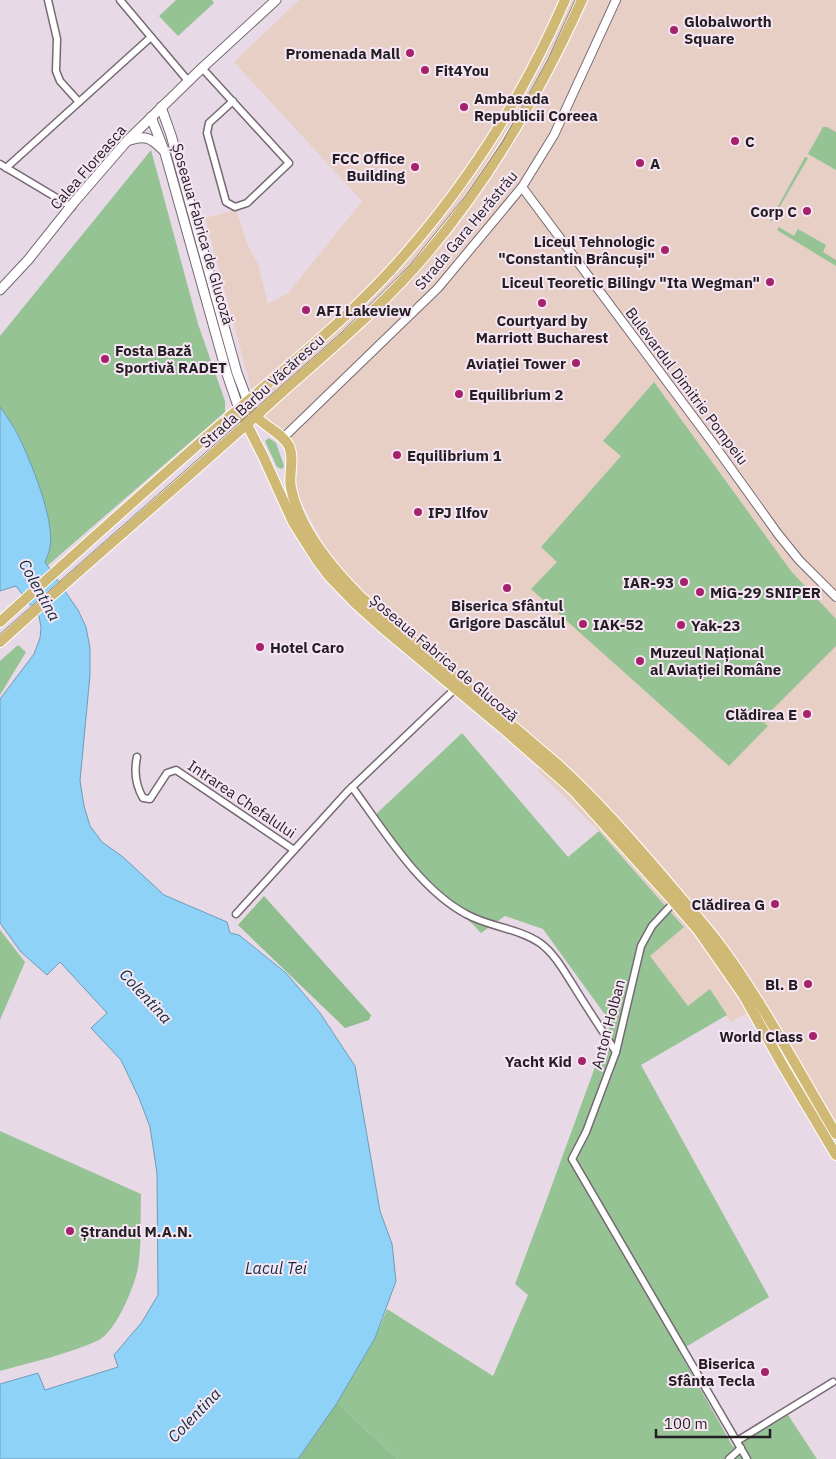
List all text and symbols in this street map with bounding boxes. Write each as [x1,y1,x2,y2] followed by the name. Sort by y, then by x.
[684,12,772,48] place label: Globalworth Square
[668,24,680,36] marker: Globalworth Square
[286,44,400,63] place label: Promenada Mall
[404,47,416,59] marker: Promenada Mall
[435,61,489,80] place label: Fit4You
[419,64,431,76] marker: Fit4You
[474,89,598,125] place label: Ambasada Republicii Coreea
[458,101,470,113] marker: Ambasada Republicii Coreea
[46,121,130,213] street label: Calea Floreasca
[745,132,755,151] place label: C
[729,135,741,147] marker: C
[168,141,238,327] street label: Șoseaua Fabrica de Glucoză
[332,149,406,185] place label: FCC Office Building
[650,154,660,173] place label: A
[634,157,646,169] marker: A
[409,161,421,173] marker: FCC Office Building
[411,166,521,294] street label: Strada Gara Herăstrău
[750,202,797,221] place label: Corp C
[801,205,813,217] marker: Corp C
[498,232,655,268] place label: Liceul Tehnologic "Constantin Brâncuși"
[659,244,671,256] marker: Liceul Tehnologic "Constantin Brâncuși"
[502,273,760,292] place label: Liceul Teoretic Bilingv "Ita Wegman"
[764,276,776,288] marker: Liceul Teoretic Bilingv "Ita Wegman"
[536,297,548,309] marker: Courtyard by Marriott Bucharest
[316,301,412,320] place label: AFI Lakeview
[621,303,753,469] street label: Bulevardul Dimitrie Pompeiu
[300,304,312,316] marker: AFI Lakeview
[476,311,608,347] place label: Courtyard by Marriott Bucharest
[196,330,328,452] street label: Strada Barbu Văcărescu
[115,341,227,377] place label: Fosta Bază Sportivă RADET
[99,353,111,365] marker: Fosta Bază Sportivă RADET
[466,354,566,373] place label: Aviației Tower
[570,357,582,369] marker: Aviației Tower
[469,385,564,404] place label: Equilibrium 2
[453,388,465,400] marker: Equilibrium 2
[407,446,502,465] place label: Equilibrium 1
[391,449,403,461] marker: Equilibrium 1
[428,503,488,522] place label: IPJ Ilfov
[412,506,424,518] marker: IPJ Ilfov
[15,556,65,624] water label: Colentina
[623,573,674,592] place label: IAR-93
[678,576,690,588] marker: IAR-93
[501,582,513,594] marker: Biserica Sfântul Grigore Dascălul
[710,583,821,602] place label: MiG-29 SNIPER
[694,586,706,598] marker: MiG-29 SNIPER
[366,590,522,726] street label: Șoseaua Fabrica de Glucoză
[449,596,566,632] place label: Biserica Sfântul Grigore Dascălul
[593,615,644,634] place label: IAK-52
[691,616,740,635] place label: Yak-23
[577,618,589,630] marker: IAK-52
[675,619,687,631] marker: Yak-23
[270,638,344,657] place label: Hotel Caro
[254,641,266,653] marker: Hotel Caro
[650,643,781,679] place label: Muzeul Național al Aviației Române
[634,655,646,667] marker: Muzeul Național al Aviației Române
[725,705,797,724] place label: Clădirea E
[801,708,813,720] marker: Clădirea E
[184,756,300,842] street label: Intrarea Chefalului
[691,895,765,914] place label: Clădirea G
[769,898,781,910] marker: Clădirea G
[116,964,176,1028] water label: Colentina
[765,975,798,994] place label: Bl. B
[587,977,629,1071] street label: Anton Holban
[802,978,814,990] marker: Bl. B
[719,1027,803,1046] place label: World Class
[807,1030,819,1042] marker: World Class
[505,1052,572,1071] place label: Yacht Kid
[576,1055,588,1067] marker: Yacht Kid
[80,1222,192,1241] place label: Ștrandul M.A.N.
[64,1225,76,1237] marker: Ștrandul M.A.N.
[245,1258,308,1278] water label: Lacul Tei
[668,1354,755,1390] place label: Biserica Sfânta Tecla
[759,1366,771,1378] marker: Biserica Sfânta Tecla
[163,1384,225,1446] water label: Colentina
[656,1406,770,1438] scale bar
[664,1414,708,1433] text: 100 m

